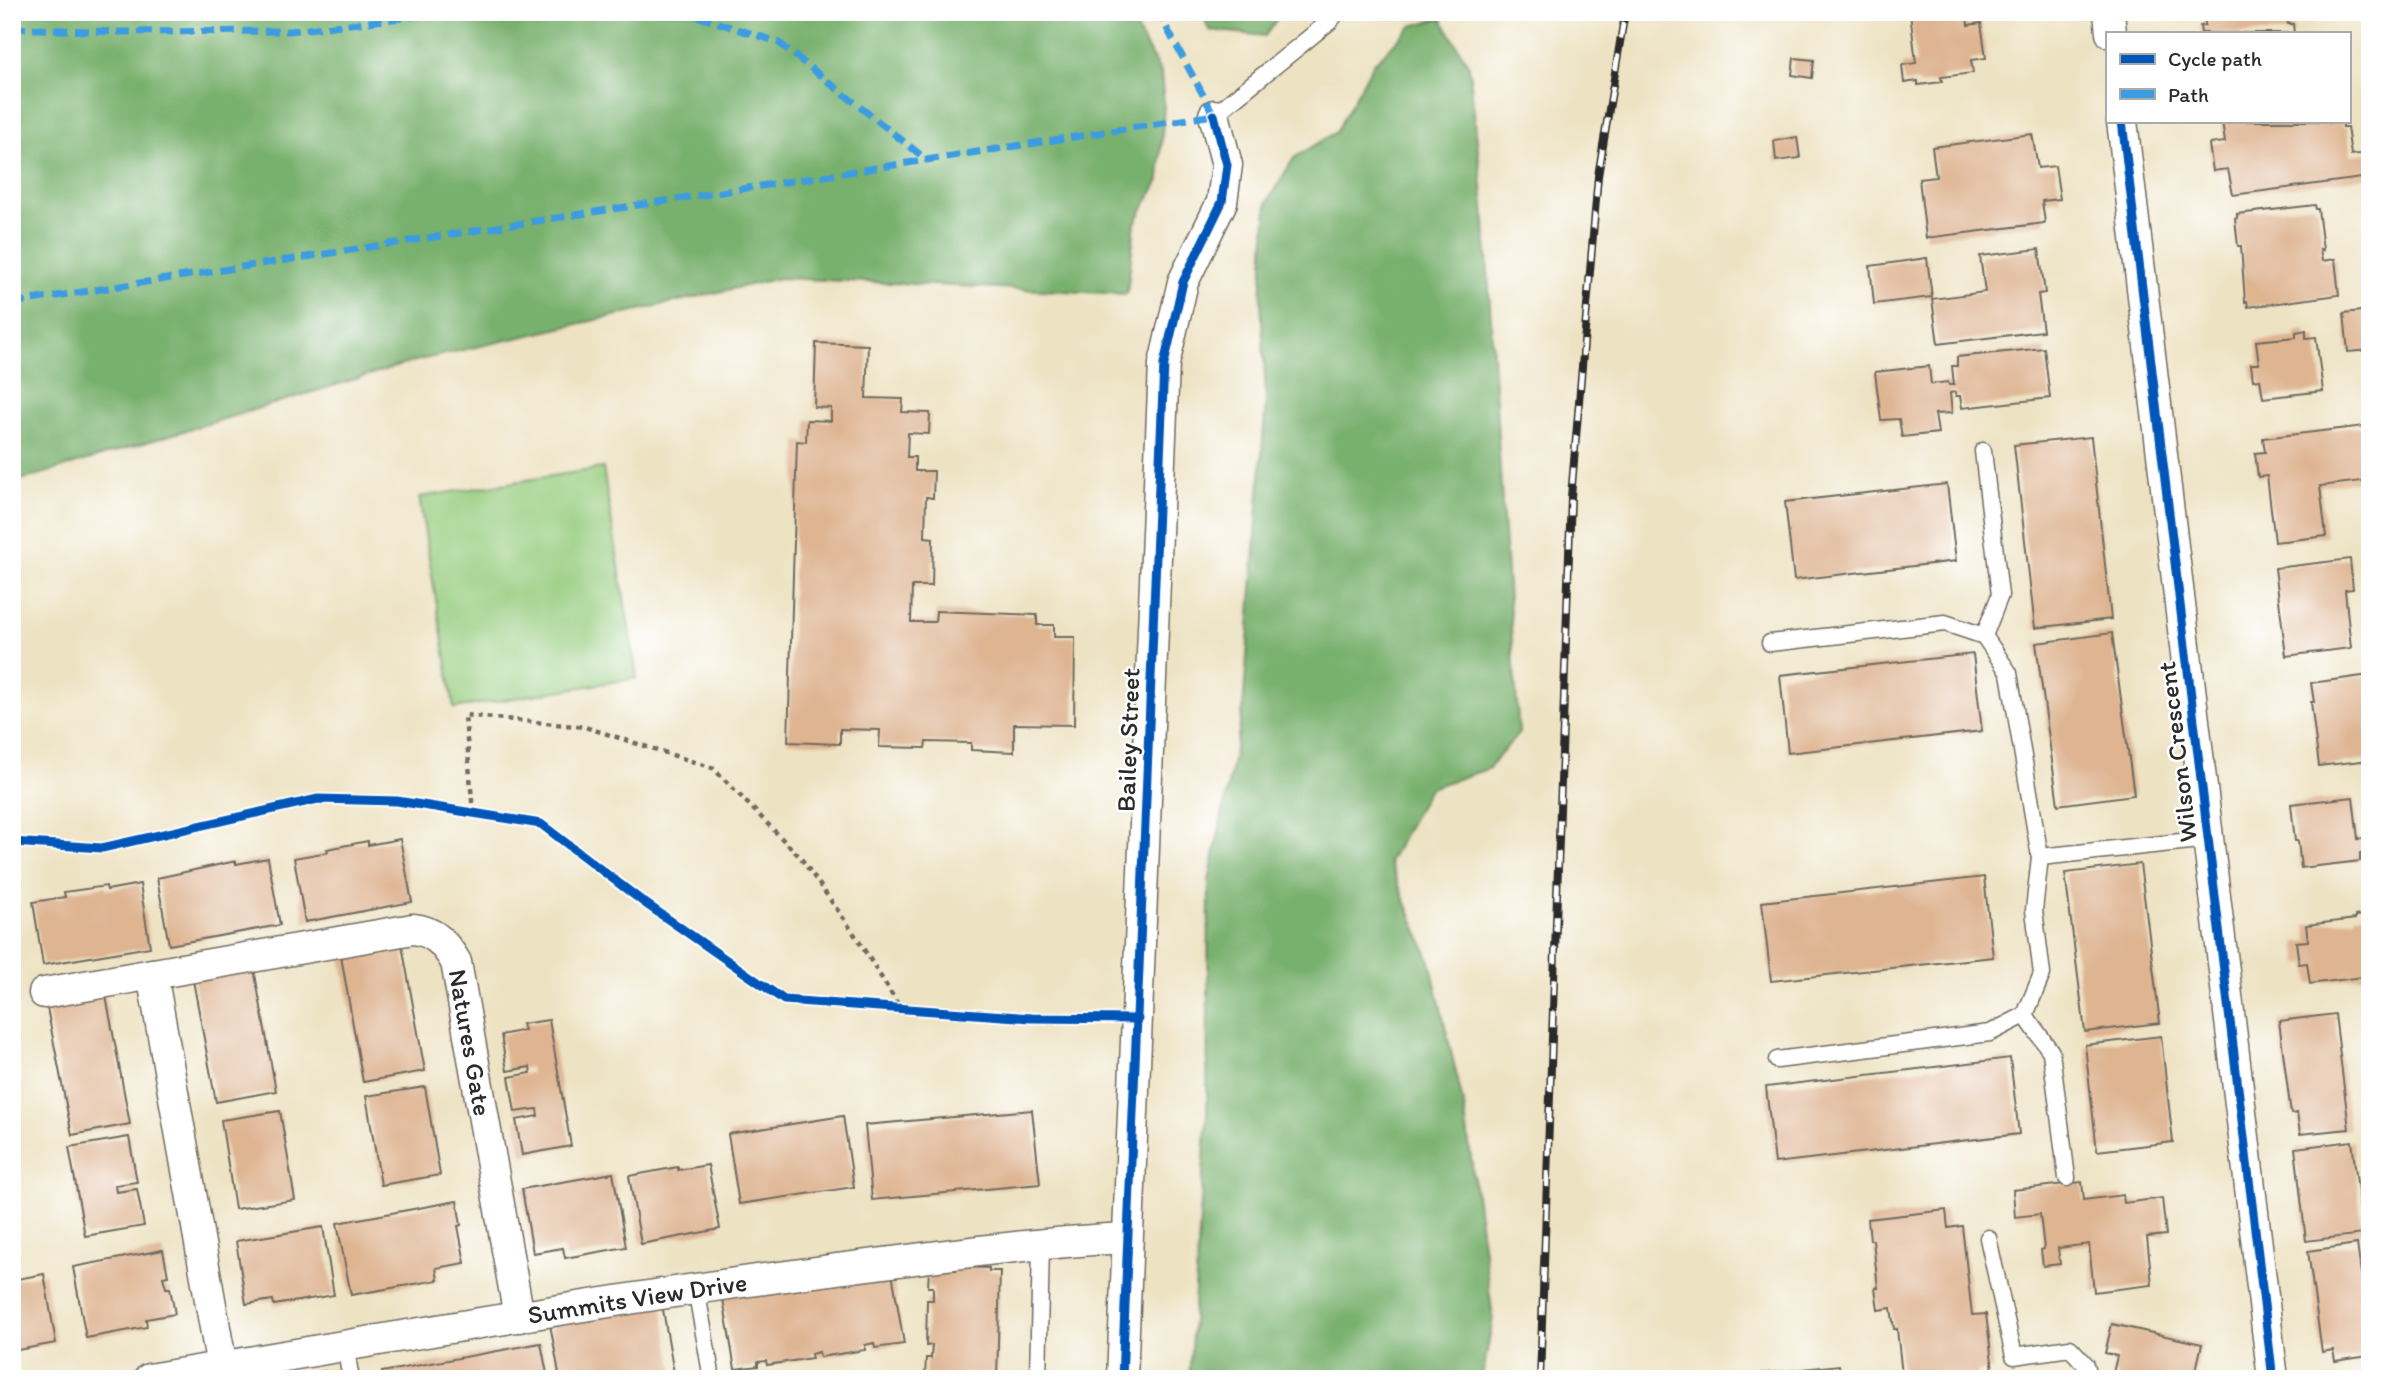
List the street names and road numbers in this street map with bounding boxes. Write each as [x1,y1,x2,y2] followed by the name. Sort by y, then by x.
[2150,660,2204,844] street label: Wilson Crescent
[1109,667,1147,813] street label: Bailey Street
[442,967,499,1118] street label: Natures Gate
[525,1266,749,1331] street label: Summits View Drive

